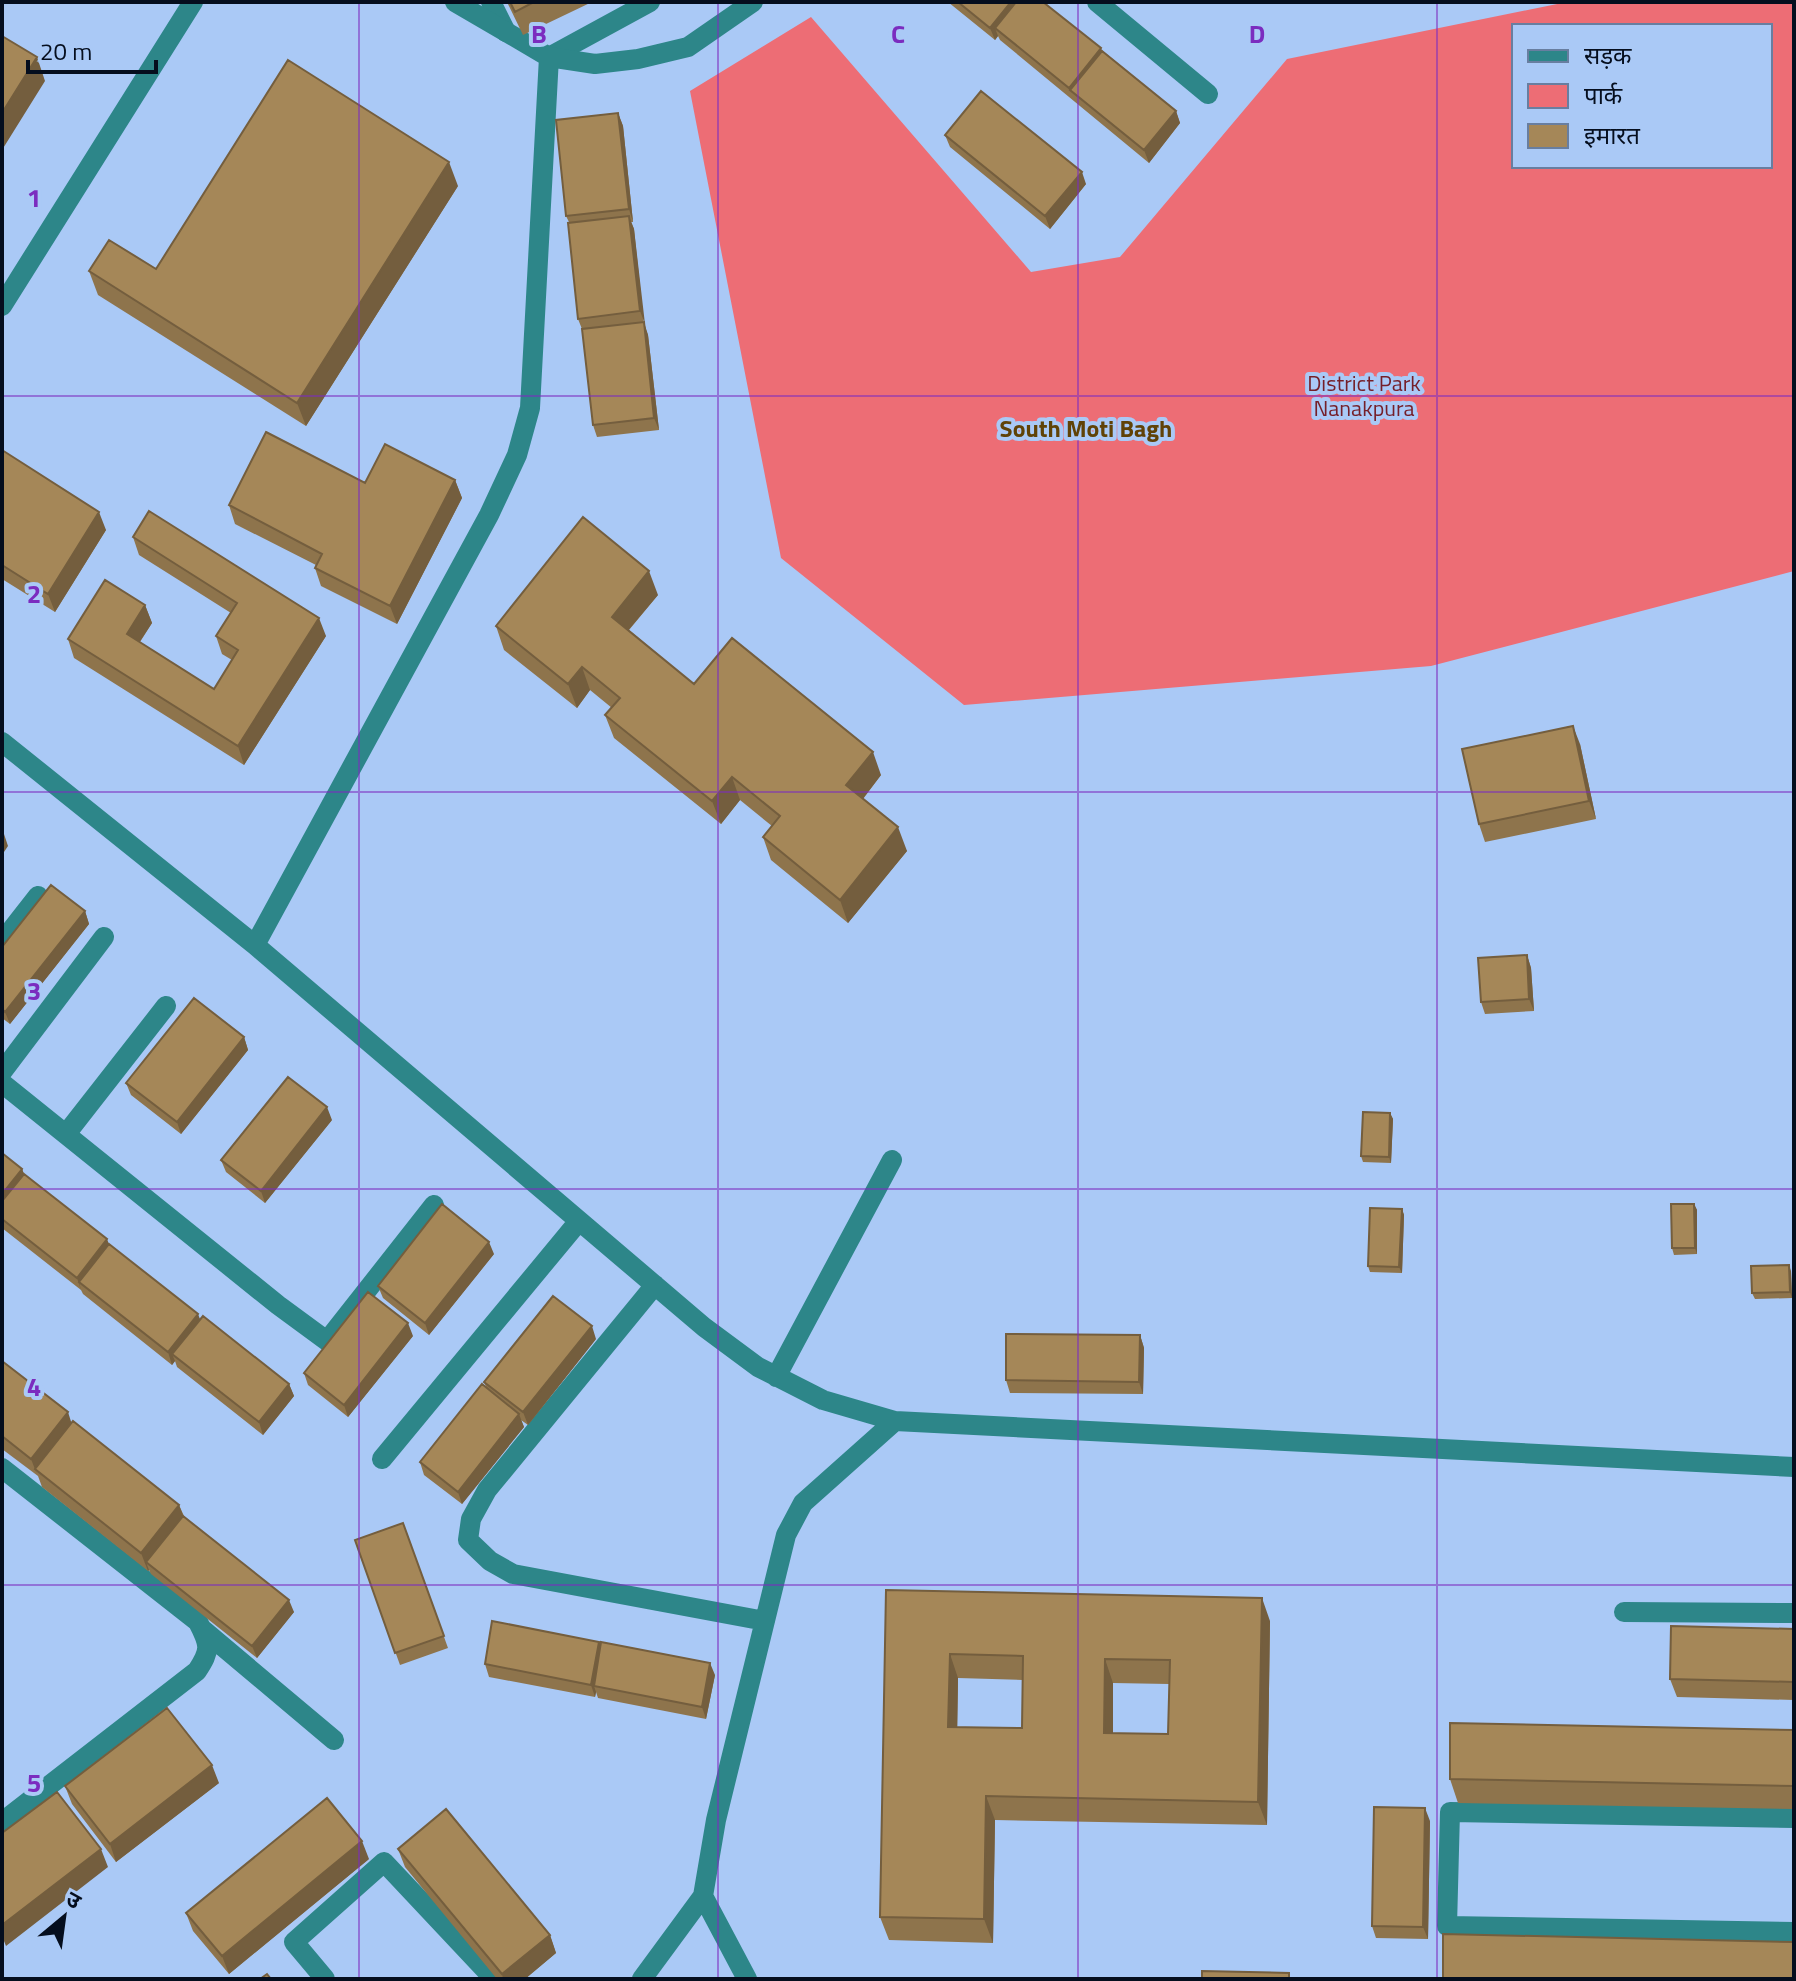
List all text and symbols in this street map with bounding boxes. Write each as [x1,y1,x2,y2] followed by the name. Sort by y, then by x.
[531,14,547,53] text: B
[891,14,905,53] text: C
[1249,14,1265,53] text: D
[28,24,156,74] scale bar
[1512,24,1772,168] legend
[40,33,92,69] text: 20 m
[1584,37,1632,73] text: सड़क
[1584,77,1623,113] text: पार्क
[1584,117,1641,153] text: इमारत
[27,178,41,217] text: 1
[1307,366,1421,425] park label: District Park Nanakpura
[1000,410,1172,446] district label: South Moti Bagh
[27,574,41,613] text: 2
[27,971,41,1010] text: 3
[27,1367,41,1406] text: 4
[27,1763,41,1802] text: 5
[24,1877,104,1957] north arrow
[60,1882,89,1918] text: उ

